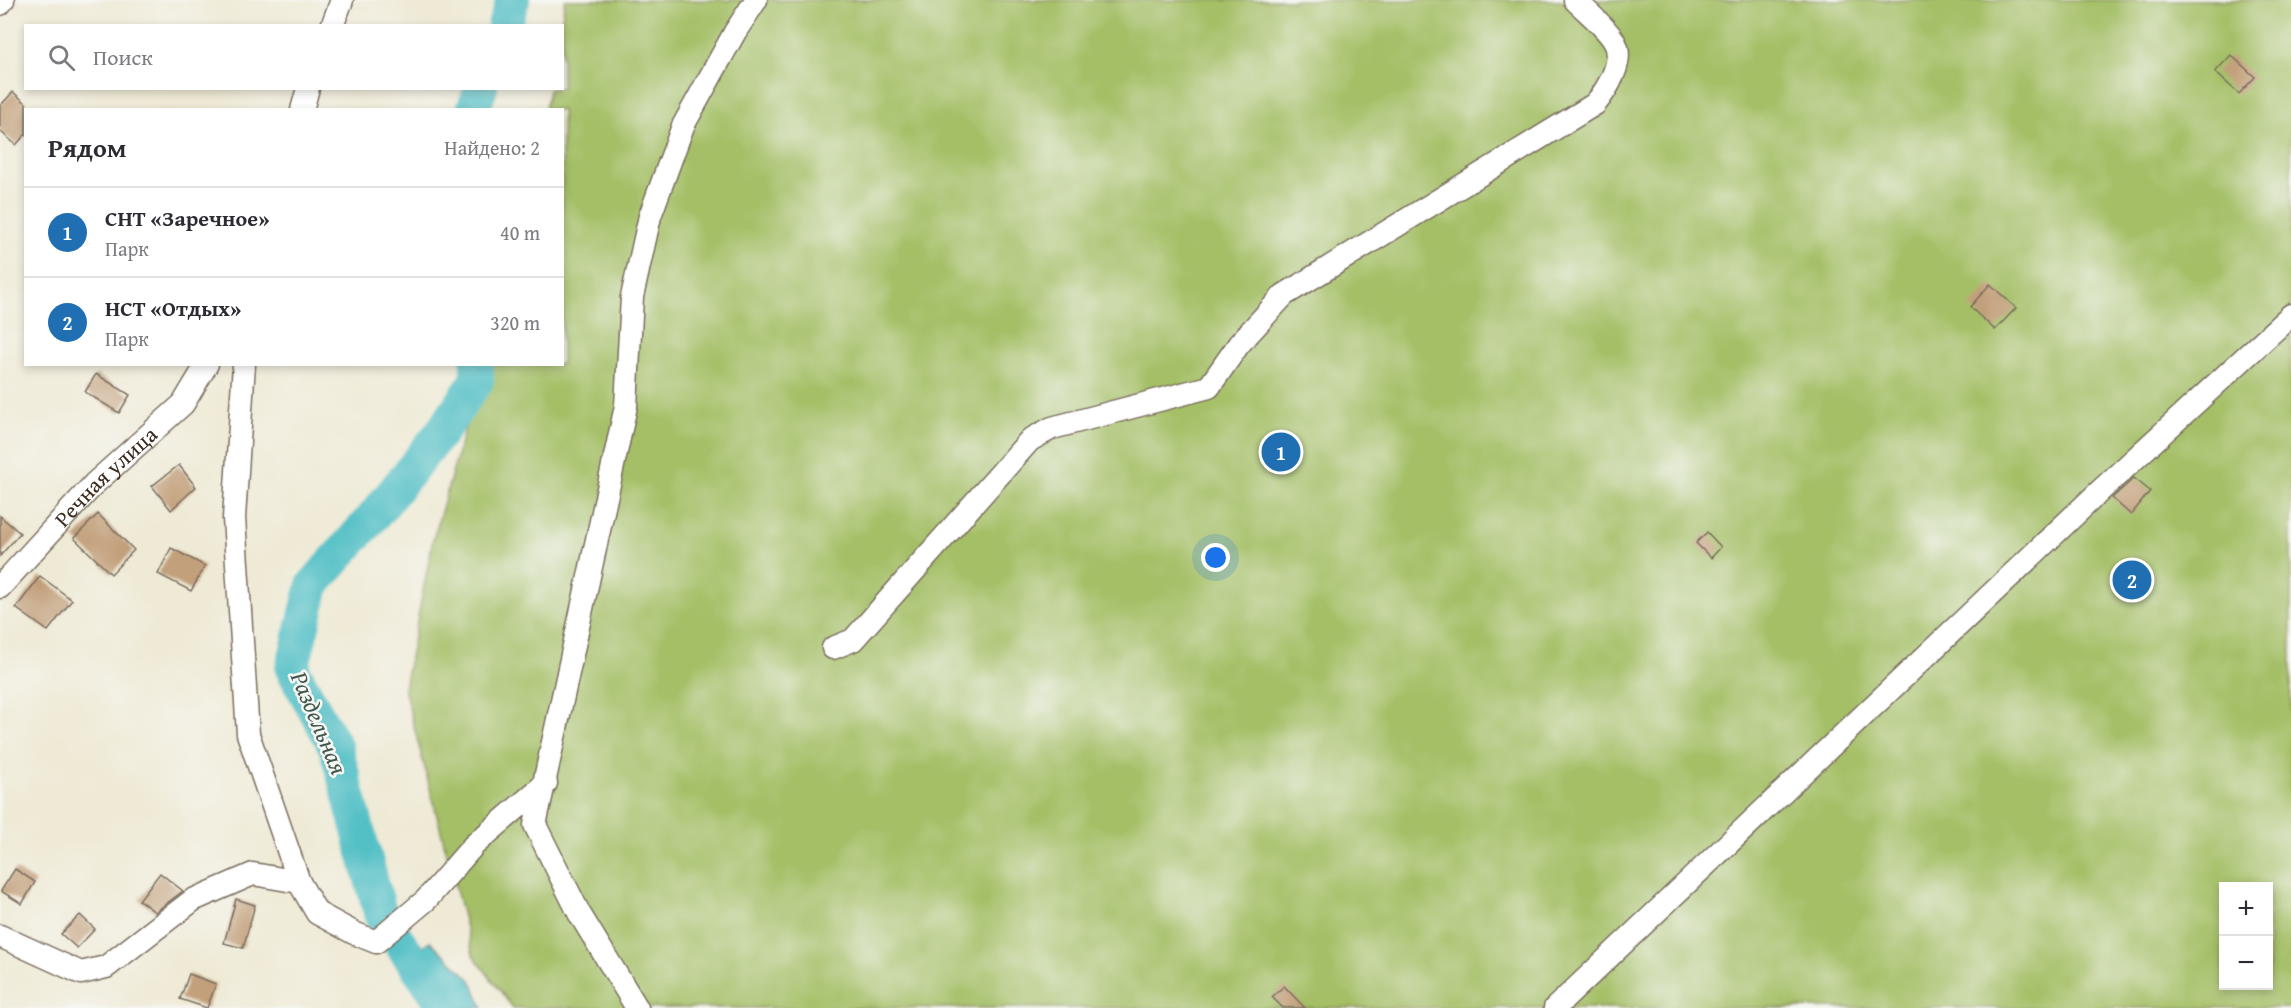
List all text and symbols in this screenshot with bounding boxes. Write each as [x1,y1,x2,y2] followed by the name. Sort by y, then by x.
[24,24,564,90] search box
[45,41,78,74] icon: search
[93,41,153,73] text: Поиск
[48,128,126,167] text: Рядом
[444,133,540,162] text: Найдено: 2
[105,202,270,234] text: СНТ «Заречное»
[62,218,73,247] text: 1
[500,218,540,247] text: 40 m
[105,234,149,263] text: Парк
[105,292,241,324] text: НСТ «Отдых»
[62,308,73,337] text: 2
[490,308,540,337] text: 320 m
[105,324,149,353] text: Парк
[47,418,164,534] street label: Речная улица
[1262,430,1300,474] pin: 1
[1201,543,1230,572] your location
[2112,558,2152,602] pin: 2
[282,665,357,780] water label: Раздельная
[2219,882,2273,990] map controls
[2219,882,2273,936] button: +
[2219,936,2273,990] button: −

